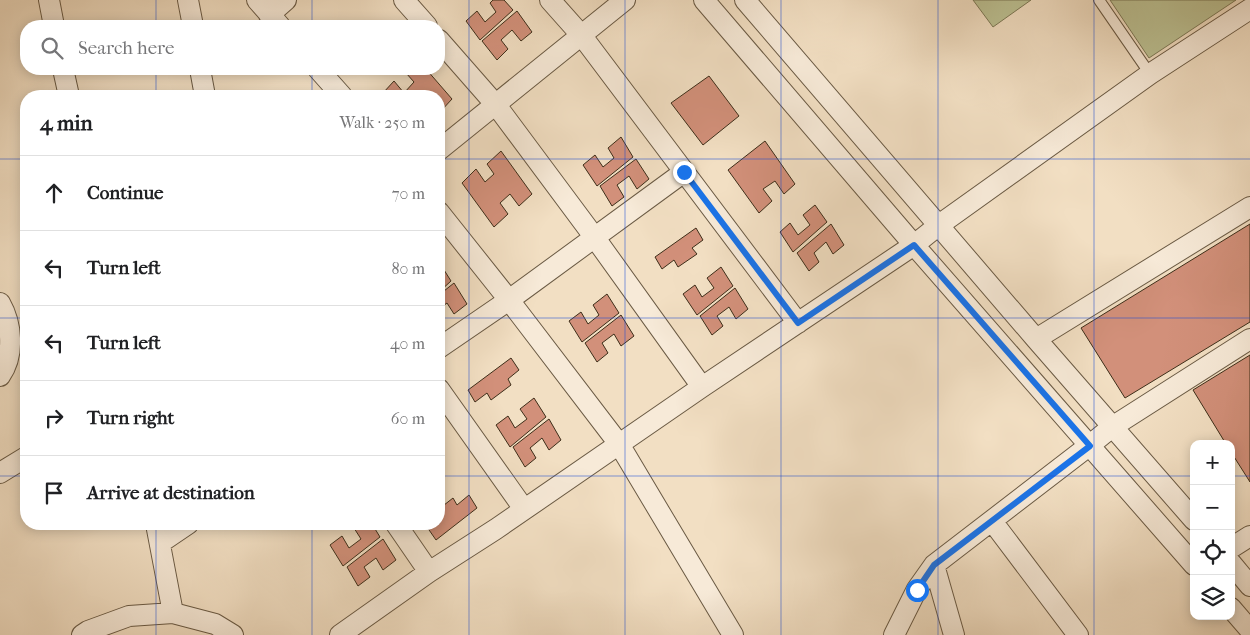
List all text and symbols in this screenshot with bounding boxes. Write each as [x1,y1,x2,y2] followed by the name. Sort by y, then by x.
[20,20,445,75] search box
[38,34,66,62] icon: search
[78,37,174,59] text: Search here
[40,111,93,135] text: 4 min
[340,113,425,132] text: Walk · 250 m
[673,161,696,184] route end
[40,179,68,207] icon: ahead
[87,182,163,204] text: Continue
[392,184,425,203] text: 70 m
[40,254,68,282] icon: left
[87,257,161,279] text: Turn left
[391,259,425,278] text: 80 m
[40,329,68,357] icon: left
[87,332,161,354] text: Turn left
[390,334,425,353] text: 40 m
[40,404,68,432] icon: right
[87,407,174,429] text: Turn right
[391,409,425,428] text: 60 m
[1190,440,1235,620] map controls
[1190,440,1235,485] button: +
[40,479,68,507] icon: arrive
[87,482,255,504] text: Arrive at destination
[1190,485,1235,530] button: −
[1190,530,1235,575] button: locate
[1190,575,1235,620] button: layers
[906,579,929,602] route start

